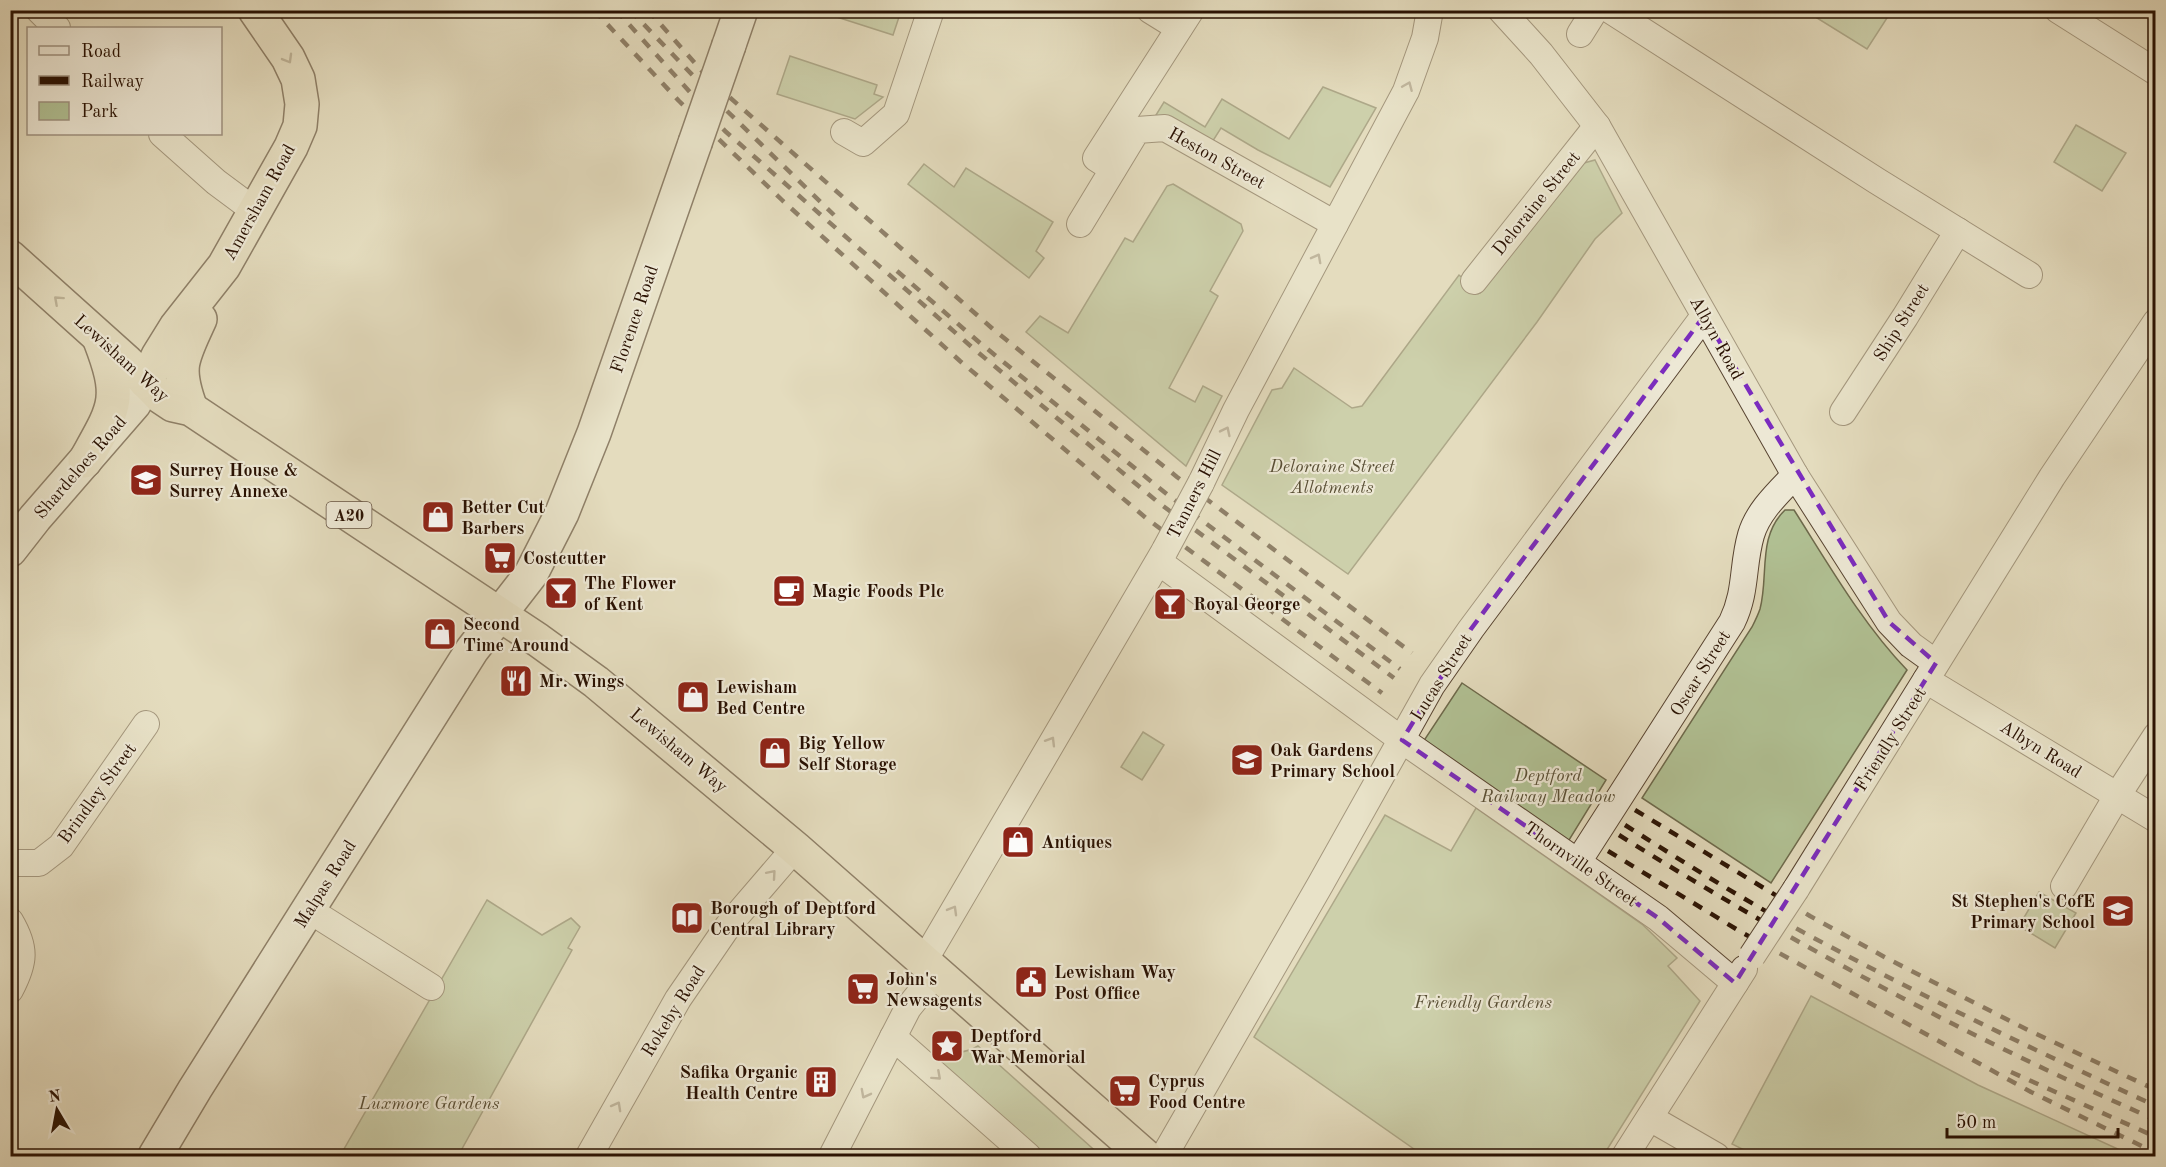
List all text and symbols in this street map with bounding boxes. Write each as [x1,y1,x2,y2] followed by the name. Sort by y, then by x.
[27,27,222,135] legend
[81,43,121,61] text: Road
[281,53,292,63] one-way arrow
[81,73,144,91] text: Railway
[1401,81,1413,92] one-way arrow
[81,103,118,121] text: Park
[1165,125,1268,193] street label: Heston Street
[221,141,299,264] street label: Amersham Road
[1490,148,1584,259] street label: Deloraine Street
[1310,254,1321,264] one-way arrow
[608,263,662,375] street label: Florence Road
[1871,280,1933,365] street label: Ship Street
[1686,294,1746,383] street label: Albyn Road
[54,296,64,307] one-way arrow
[70,312,173,406] street label: Lewisham Way
[31,413,130,523] street label: Shardeloes Road
[1219,426,1231,437] one-way arrow
[1165,447,1225,542] street label: Tanners Hill
[1268,458,1395,497] park label: Deloraine Street Allotments
[128,462,164,498] school or university icon: Surrey House & Surrey Annexe
[169,462,298,501] place label: Surrey House & Surrey Annexe
[420,499,456,535] shop icon: Better Cut Barbers
[461,499,546,538] place label: Better Cut Barbers
[326,502,372,528] road number: A20
[482,540,518,576] supermarket icon: Costcutter
[523,550,606,568] place label: Costcutter
[771,573,807,609] cafe icon: Magic Foods Plc
[543,575,579,611] bar icon: The Flower of Kent
[584,575,676,614] place label: The Flower of Kent
[812,583,944,601] place label: Magic Foods Plc
[1152,586,1188,622] bar icon: Royal George
[1193,596,1301,614] place label: Royal George
[422,616,458,652] shop icon: Second Time Around
[463,616,570,655] place label: Second Time Around
[1667,628,1734,720] street label: Oscar Street
[1408,631,1476,724] street label: Lucas Street
[498,663,534,699] restaurant icon: Mr. Wings
[539,673,624,691] place label: Mr. Wings
[675,679,711,715] shop icon: Lewisham Bed Centre
[716,679,805,718] place label: Lewisham Bed Centre
[1852,684,1930,795] street label: Friendly Street
[626,705,731,797] street label: Lewisham Way
[1997,718,2084,782] street label: Albyn Road
[757,735,793,771] shop icon: Big Yellow Self Storage
[798,735,897,774] place label: Big Yellow Self Storage
[1044,737,1056,748] one-way arrow
[55,740,140,847] street label: Brindley Street
[1229,742,1265,778] school or university icon: Oak Gardens Primary School
[1270,742,1395,781] place label: Oak Gardens Primary School
[1480,767,1615,806] park label: Deptford Railway Meadow
[1520,819,1640,911] street label: Thornville Street
[1000,824,1036,860] shop icon: Antiques
[1041,834,1112,852] place label: Antiques
[292,837,360,932] street label: Malpas Road
[765,870,776,881] one-way arrow
[1951,893,2095,932] place label: St Stephen's CofE Primary School
[2100,893,2136,929] school or university icon: St Stephen's CofE Primary School
[669,900,705,936] library icon: Borough of Deptford Central Library
[710,900,876,939] place label: Borough of Deptford Central Library
[946,906,958,916] one-way arrow
[639,963,709,1060] street label: Rokeby Road
[1013,964,1049,1000] public building icon: Lewisham Way Post Office
[1054,964,1176,1003] place label: Lewisham Way Post Office
[845,971,881,1007] supermarket icon: John's Newsagents
[886,971,982,1010] place label: John's Newsagents
[1413,994,1553,1012] park label: Friendly Gardens
[929,1028,965,1064] place icon: Deptford War Memorial
[970,1028,1086,1067] place label: Deptford War Memorial
[680,1064,798,1103] place label: Safika Organic Health Centre
[803,1064,839,1100] building icon: Safika Organic Health Centre
[931,1069,941,1080] one-way arrow
[1107,1073,1143,1109] supermarket icon: Cyprus Food Centre
[1148,1073,1245,1112] place label: Cyprus Food Centre
[27,1080,87,1140] north arrow
[47,1088,63,1106] text: N
[861,1088,872,1098] one-way arrow
[357,1095,500,1113] park label: Luxmore Gardens
[610,1101,622,1112] one-way arrow
[1947,1101,2118,1139] scale bar
[1956,1114,1996,1132] text: 50 m

